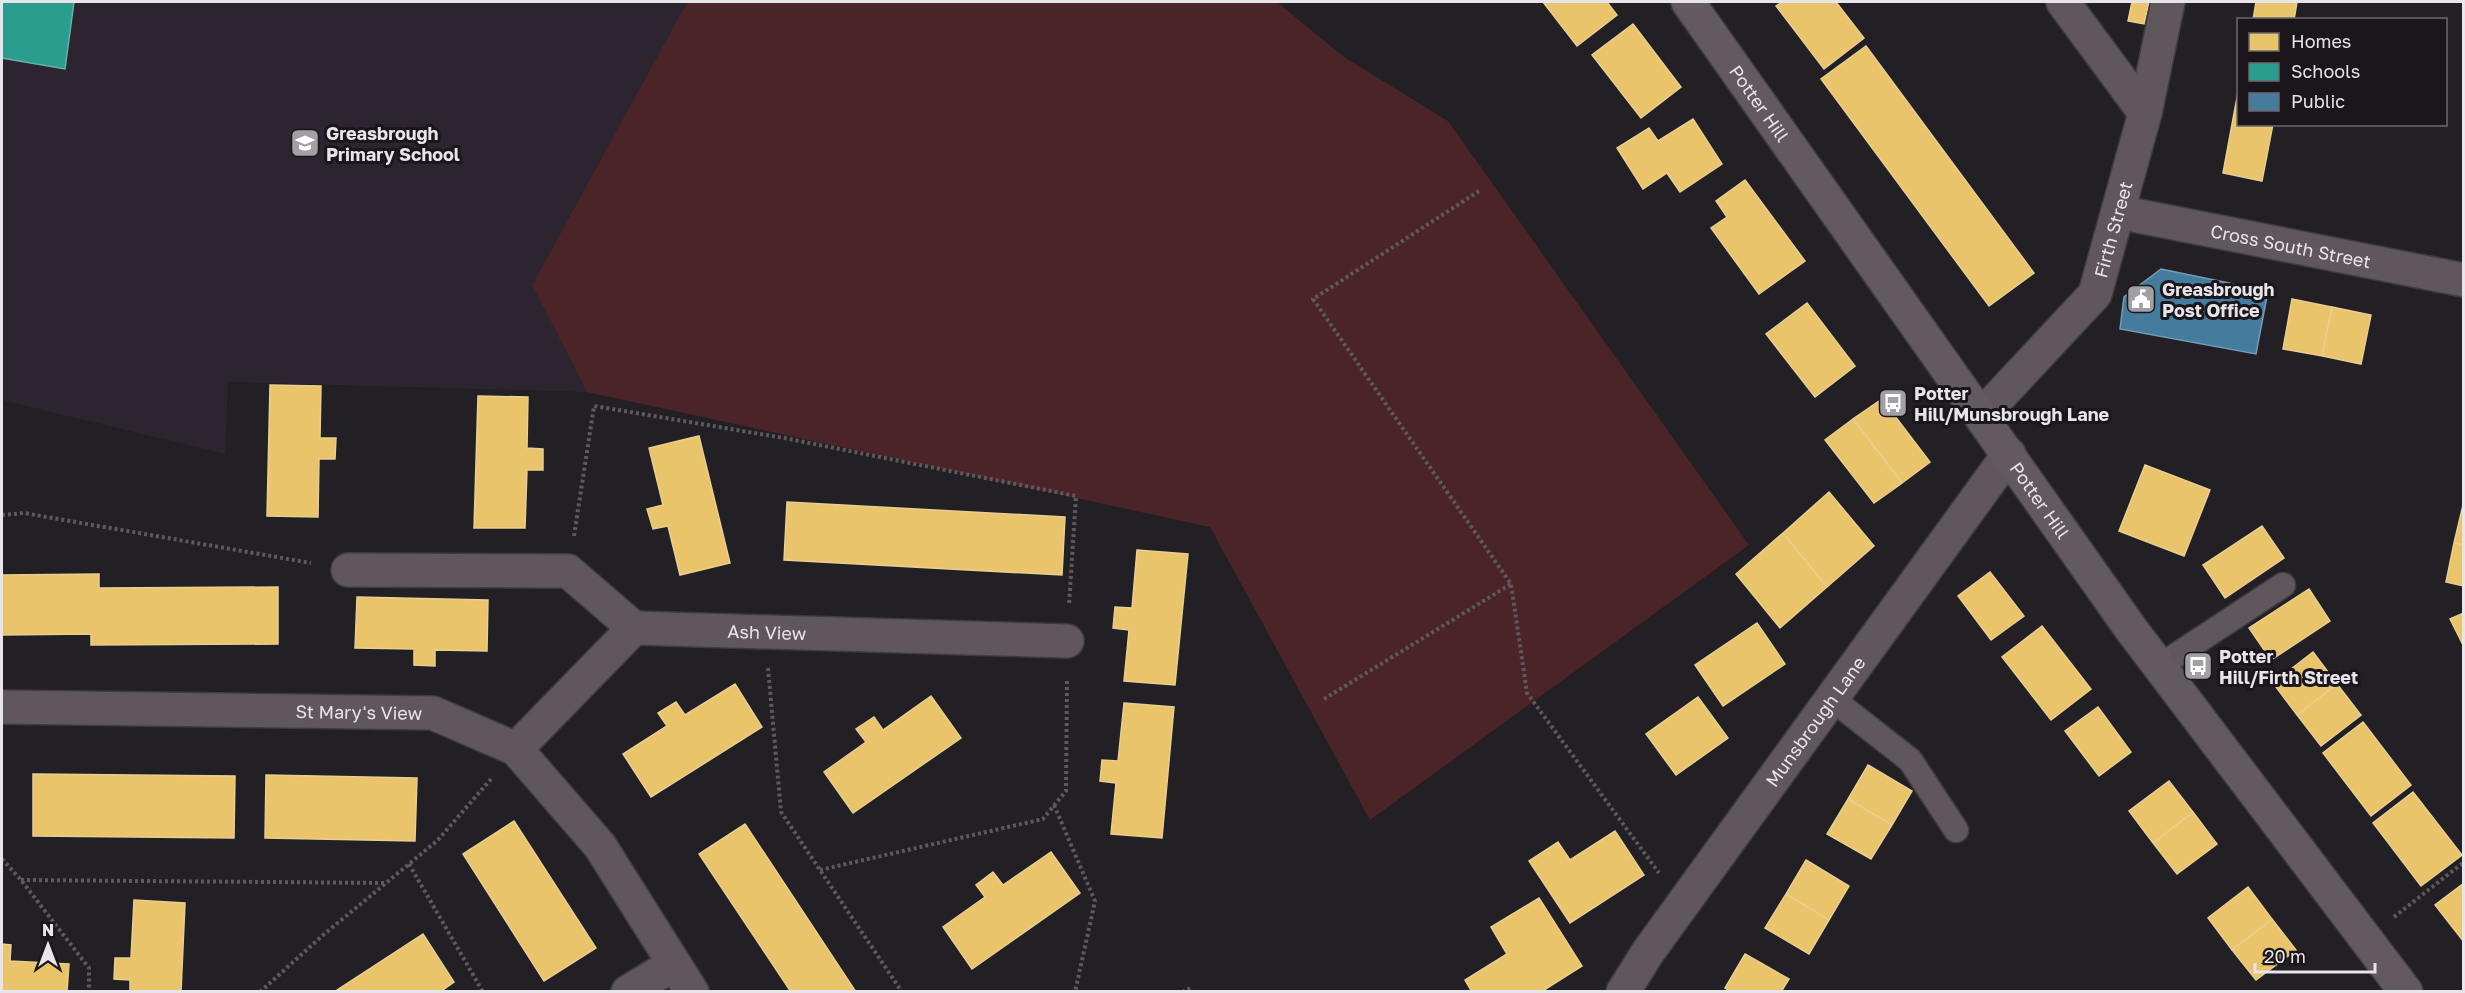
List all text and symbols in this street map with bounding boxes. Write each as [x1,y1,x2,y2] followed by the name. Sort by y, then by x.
[2237,18,2447,126] legend
[2291,30,2351,52] text: Homes
[2291,60,2360,82] text: Schools
[1725,61,1794,146] street label: Potter Hill
[2291,90,2345,112] text: Public
[326,122,460,165] place label: Greasbrough Primary School
[289,127,321,159] school or university icon: Greasbrough Primary School
[2089,179,2137,280] street label: Firth Street
[2209,219,2373,272] street label: Cross South Street
[2162,278,2275,321] place label: Greasbrough Post Office
[2125,283,2157,315] public building icon: Greasbrough Post Office
[1914,382,2110,425] place label: Potter Hill/Munsbrough Lane
[1877,387,1909,419] bus stop icon: Potter Hill/Munsbrough Lane
[2005,458,2075,543] street label: Potter Hill
[727,620,807,644] street label: Ash View
[2219,645,2358,688] place label: Potter Hill/Firth Street
[2182,650,2214,682] bus stop icon: Potter Hill/Firth Street
[1761,652,1870,791] street label: Munsbrough Lane
[295,700,423,724] street label: St Mary's View
[18,915,78,975] north arrow
[42,920,54,940] text: N
[2255,936,2375,974] scale bar
[2264,945,2306,967] text: 20 m

